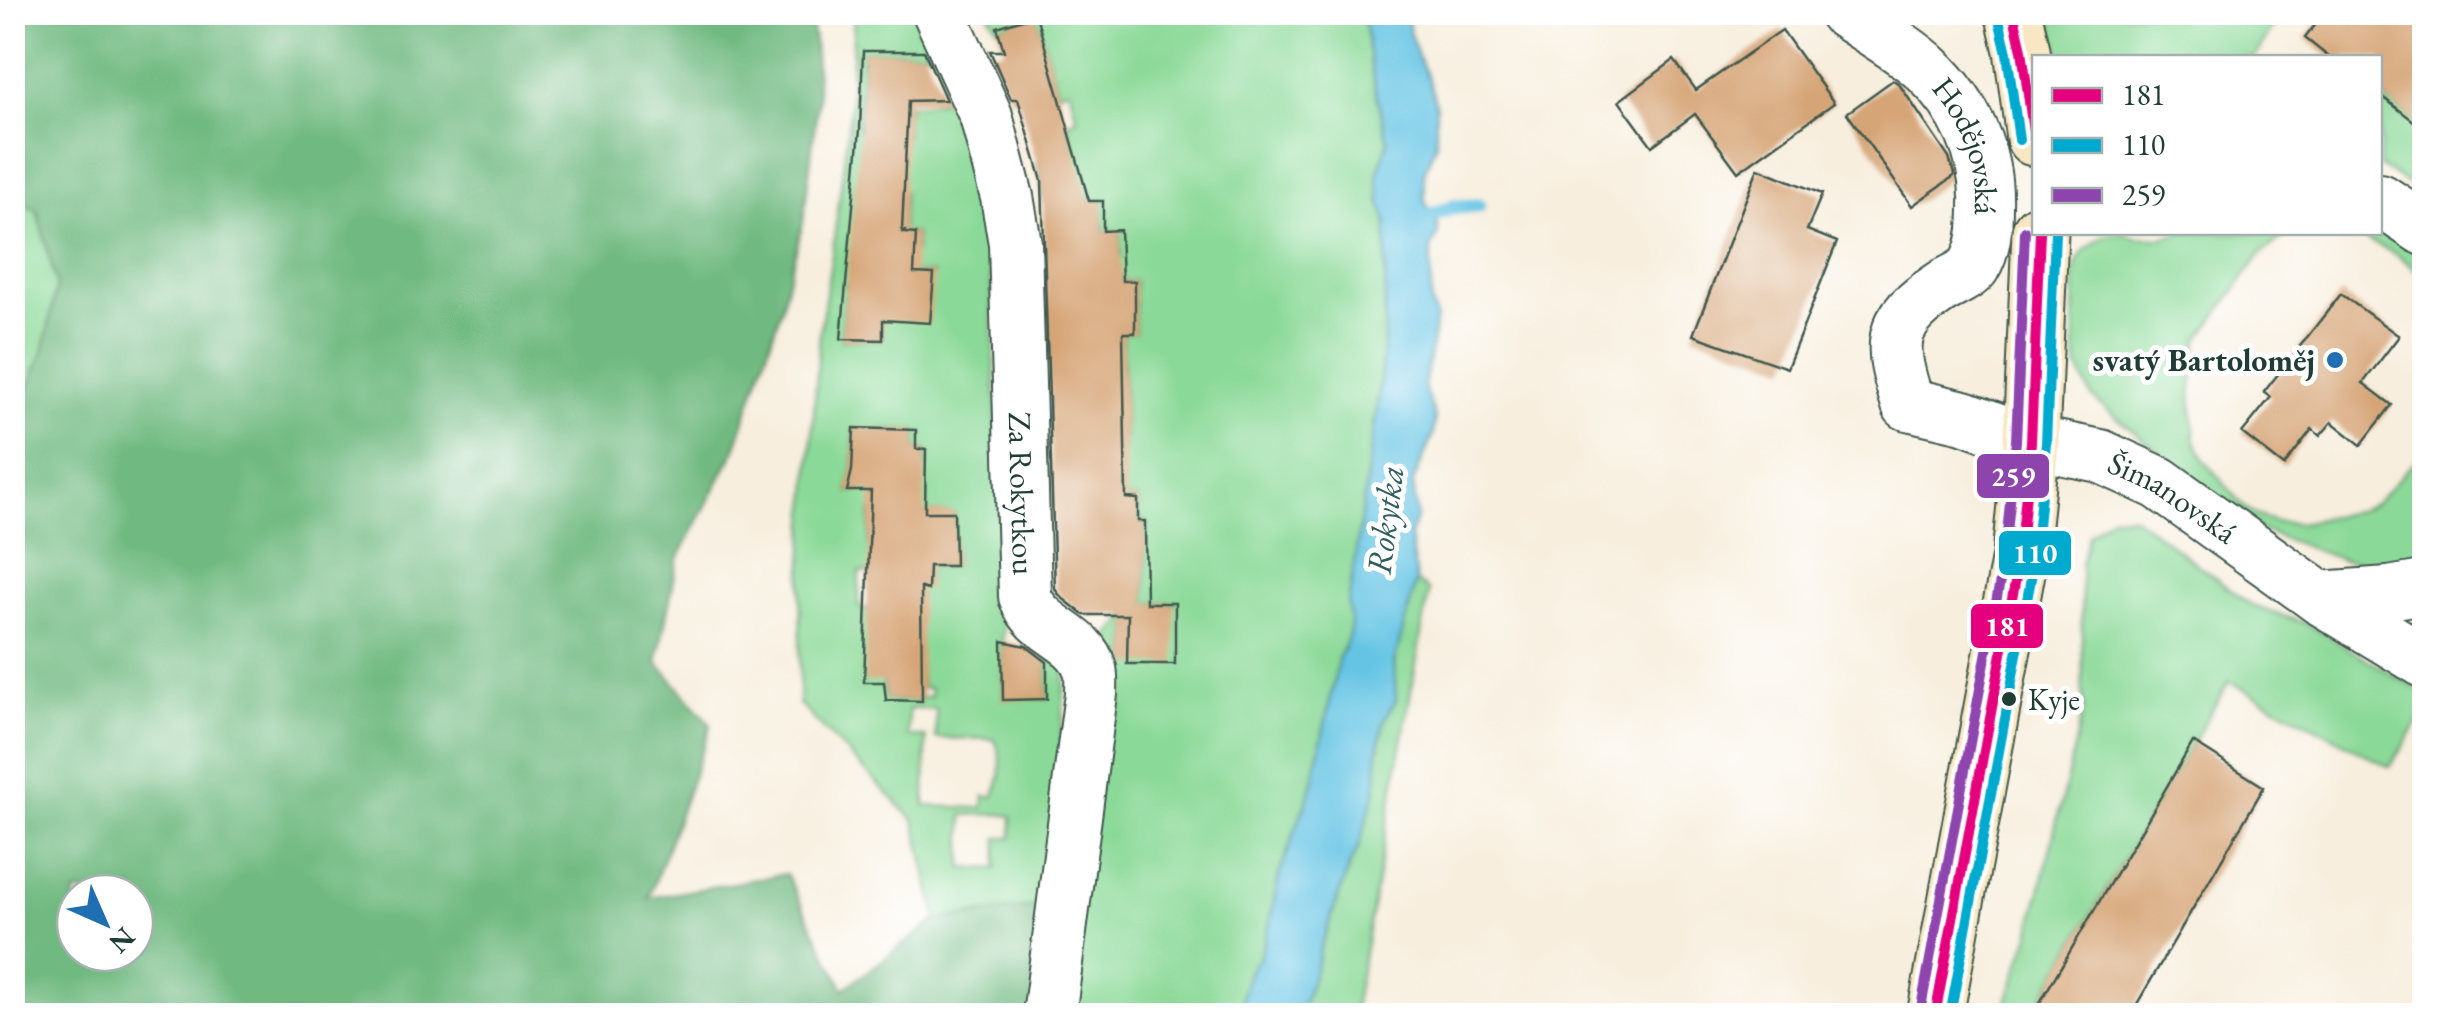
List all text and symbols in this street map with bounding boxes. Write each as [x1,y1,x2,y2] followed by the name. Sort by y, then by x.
[2032,55,2382,235] legend
[1923,68,2007,215] street label: Hodějovská
[2122,75,2165,114] text: 181
[2122,125,2165,164] text: 110
[2122,175,2165,214] text: 259
[2092,339,2315,381] place label: svatý Bartoloměj
[2324,349,2346,371] marker: svatý Bartoloměj
[999,411,1045,576] street label: Za Rokytkou
[2101,442,2246,553] street label: Šimanovská
[1975,452,2051,500] line badge: 259
[1991,458,2035,494] text: 259
[1356,463,1414,577] water label: Rokytka
[1997,529,2073,577] line badge: 110
[2013,535,2057,571] text: 110
[1969,602,2045,650] line badge: 181
[1985,608,2029,644] text: 181
[2028,680,2080,719] place label: Kyje
[1999,689,2019,709] marker: Kyje
[55,873,155,973] north arrow
[102,920,143,962] text: N

